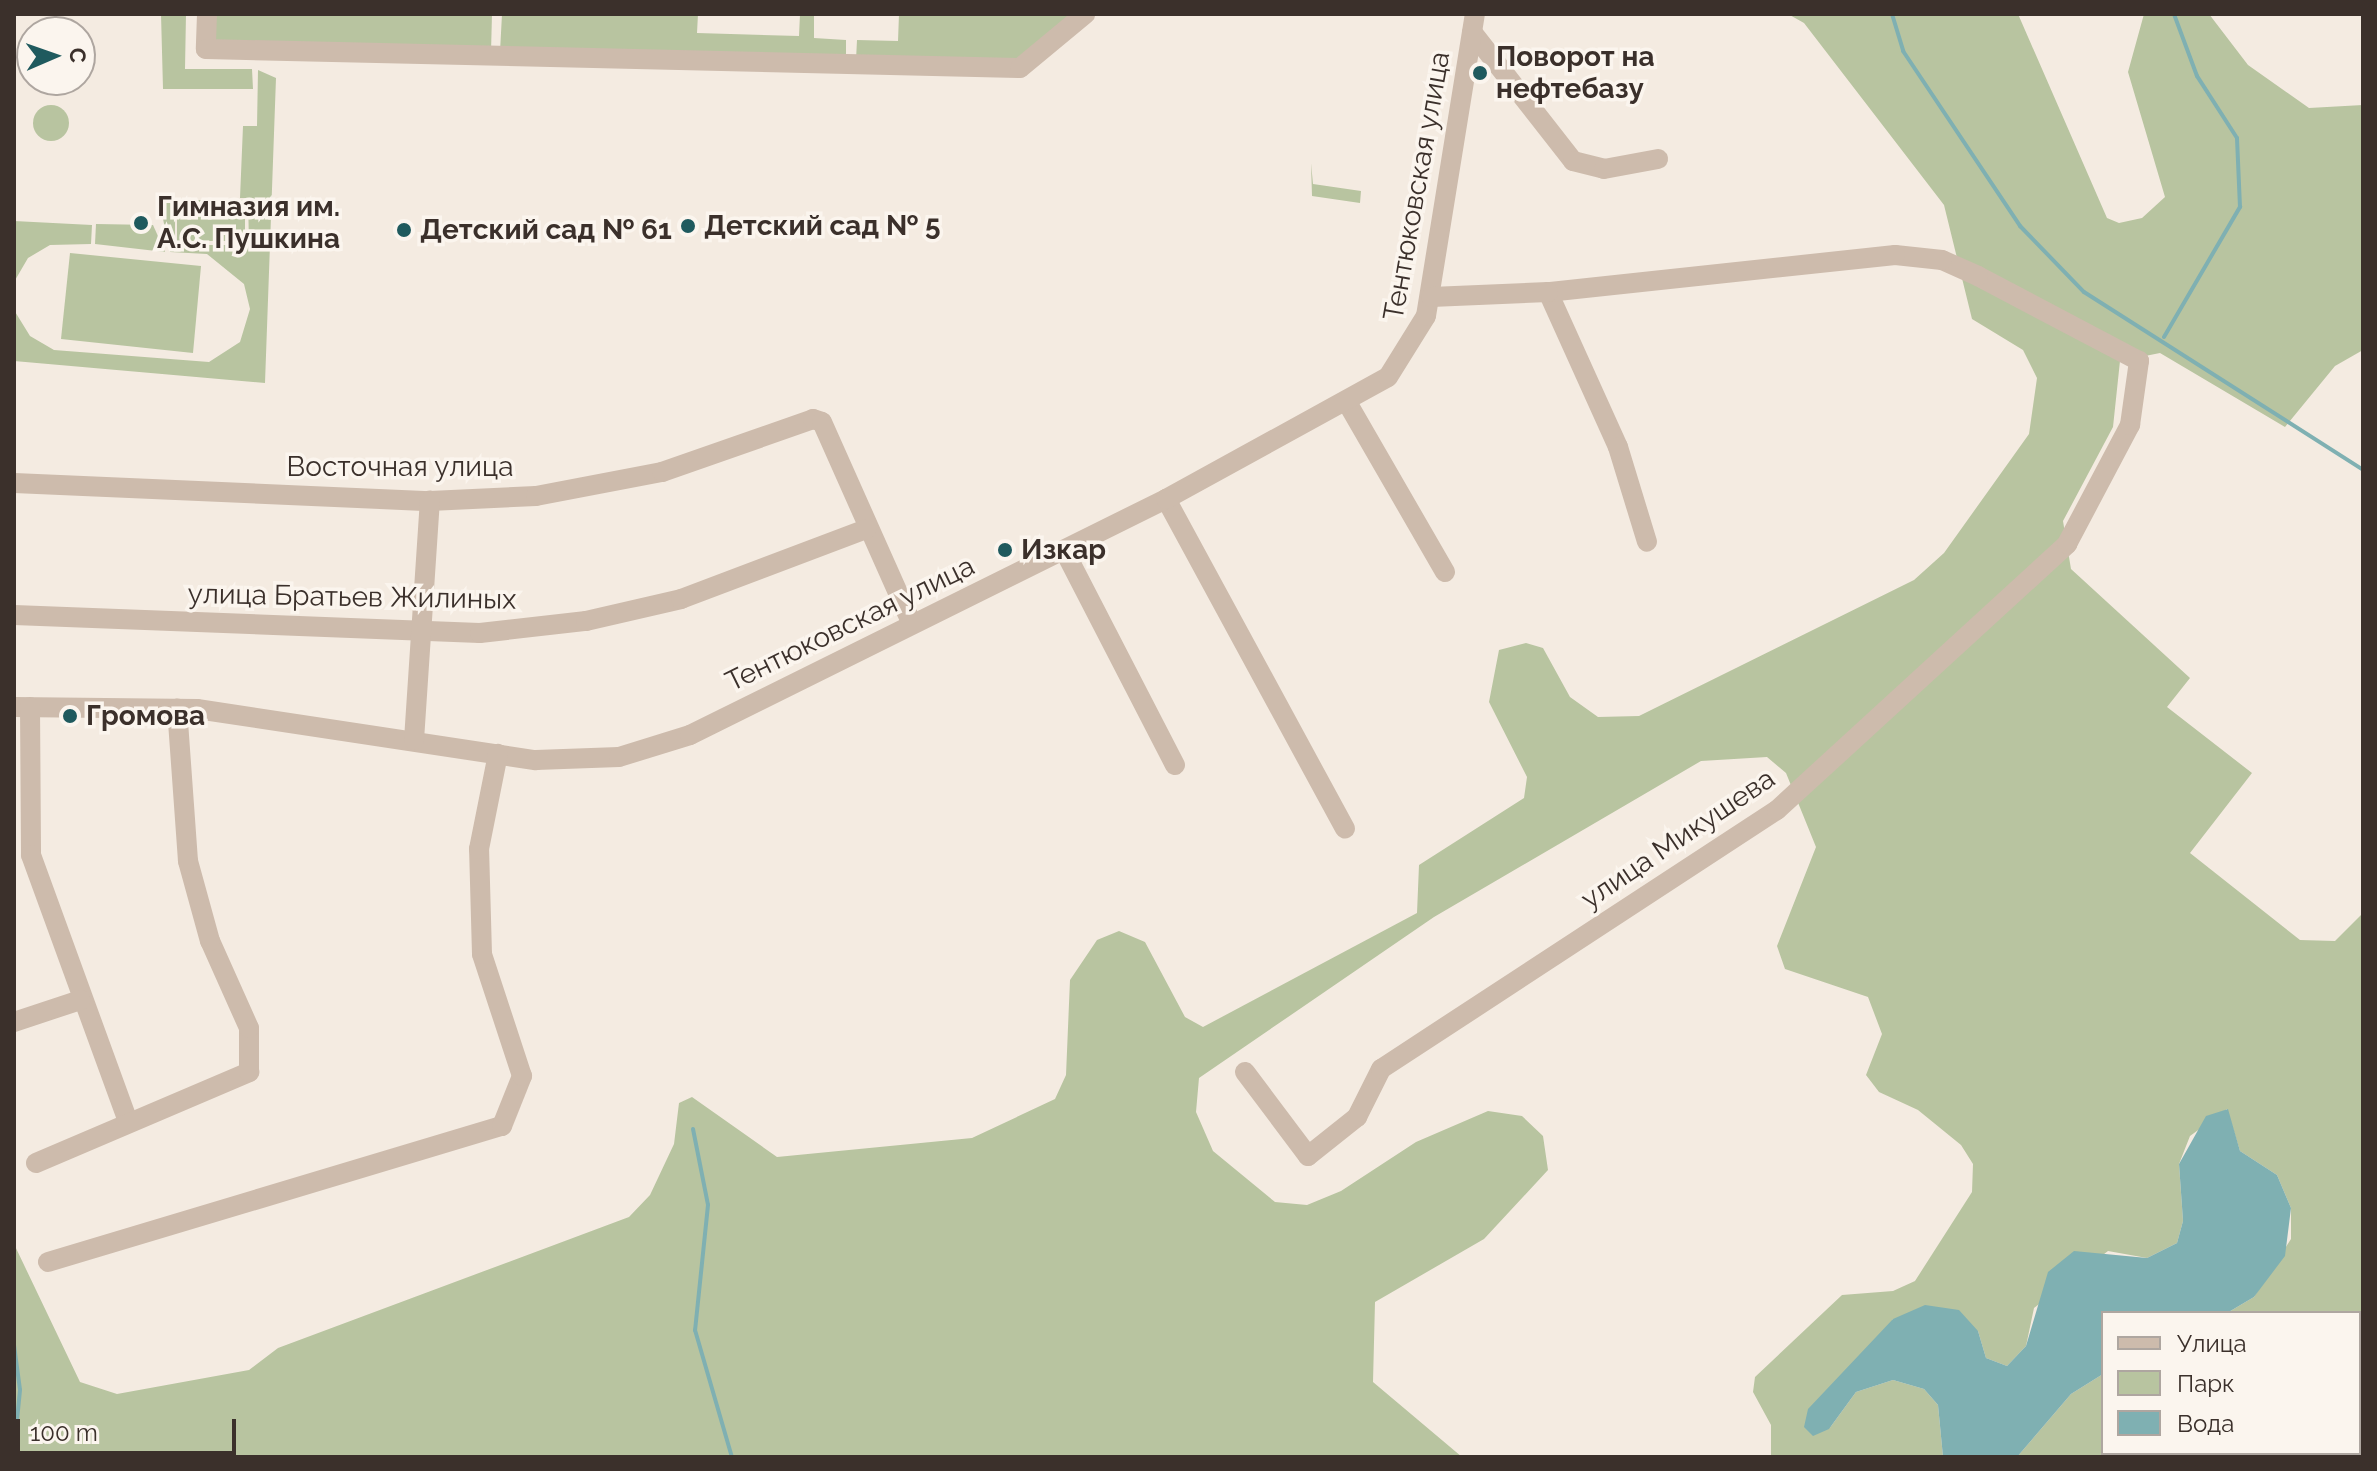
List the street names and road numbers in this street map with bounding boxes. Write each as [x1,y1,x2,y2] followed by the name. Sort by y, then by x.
[1377,49,1457,323] street label: Тентюковская улица
[286,450,514,484] street label: Восточная улица
[720,549,980,699] street label: Тентюковская улица
[187,577,517,617] street label: улица Братьев Жилиных
[1575,762,1781,916] street label: улица Микушева

